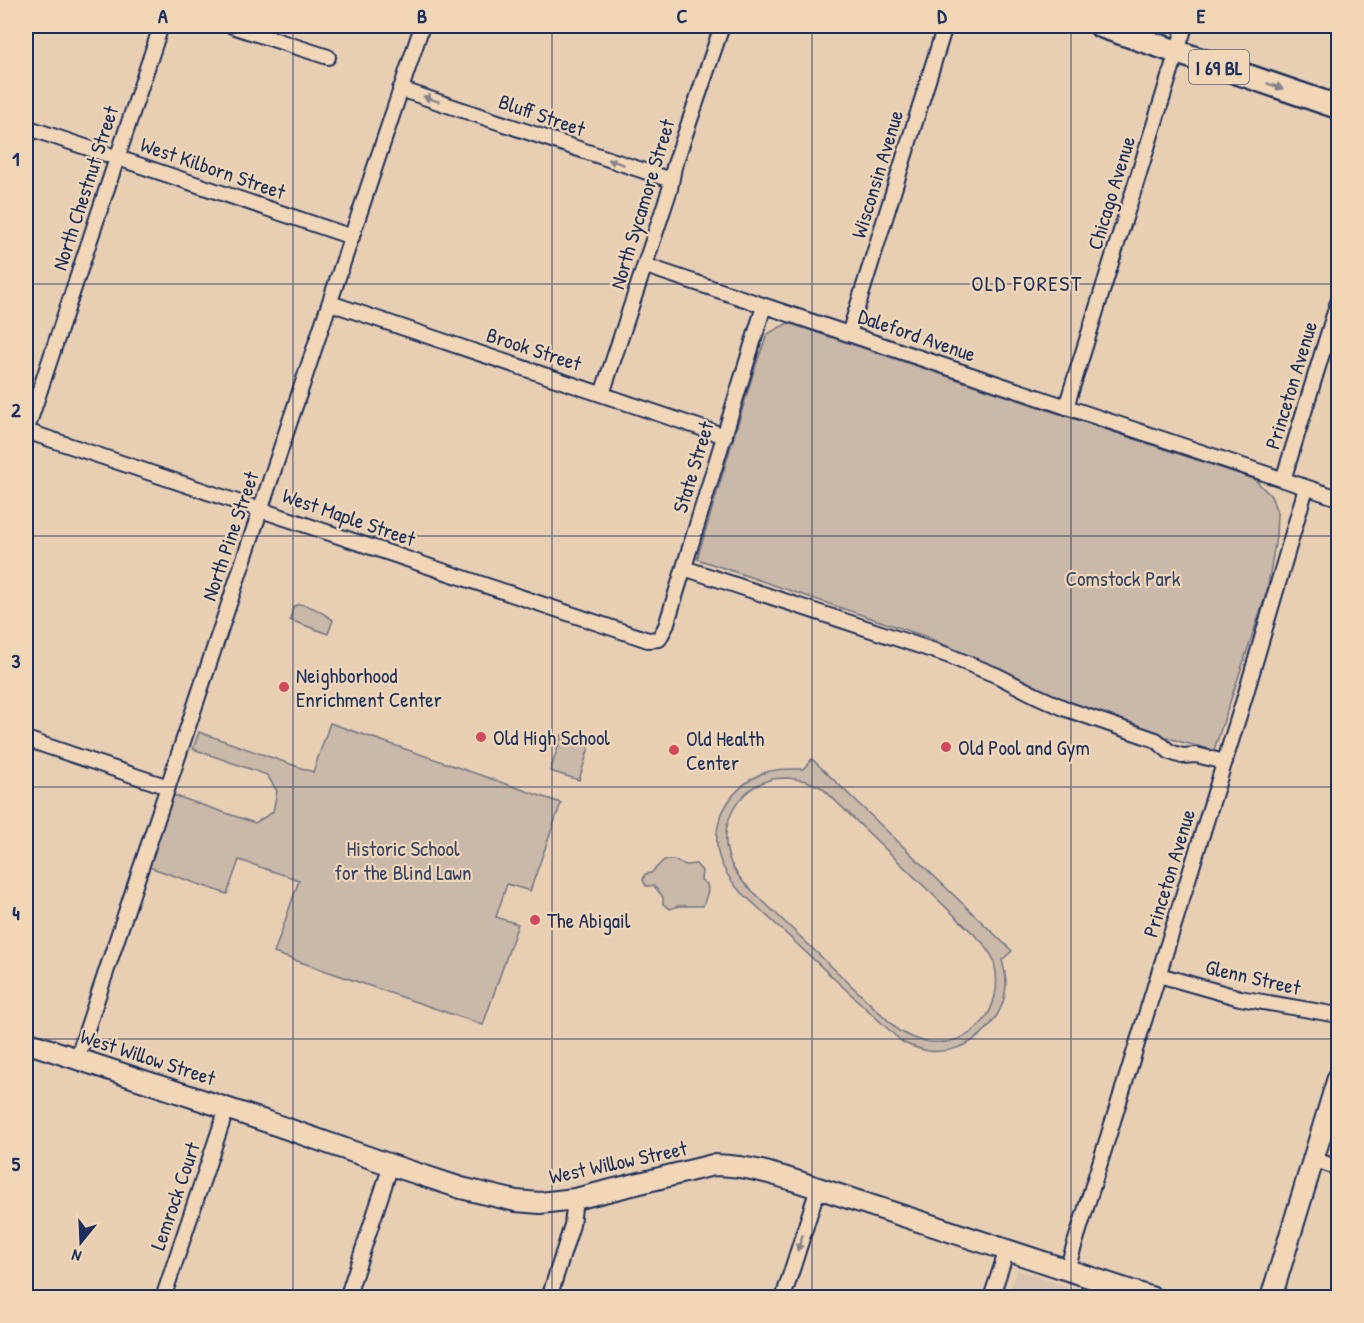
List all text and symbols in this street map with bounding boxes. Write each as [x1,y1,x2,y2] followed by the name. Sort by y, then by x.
[158,2,168,29] text: A
[417,2,427,29] text: B
[677,2,688,29] text: C
[937,2,947,29] text: D
[1197,2,1206,29] text: E
[1189,50,1249,84] road number: I 69 BL
[1266,81,1284,91] one-way arrow
[495,87,590,144] street label: Bluff Street
[422,94,440,103] one-way arrow
[45,101,126,274] street label: North Chestnut Street
[844,107,910,241] street label: Wisconsin Avenue
[602,115,682,293] street label: North Sycamore Street
[137,130,290,207] street label: West Kilborn Street
[1080,133,1142,253] street label: Chicago Avenue
[12,145,20,172] text: 1
[606,156,624,166] one-way arrow
[971,268,1083,298] district label: OLD FOREST
[854,301,980,369] street label: Daleford Avenue
[1258,318,1324,452] street label: Princeton Avenue
[483,320,586,378] street label: Brook Street
[11,396,21,423] text: 2
[665,417,721,516] street label: State Street
[194,467,266,605] street label: North Pine Street
[279,481,420,554] street label: West Maple Street
[1066,564,1181,593] park label: Comstock Park
[12,647,21,674] text: 3
[296,661,442,714] place label: Neighborhood Enrichment Center
[277,680,291,694] marker: Neighborhood Enrichment Center
[493,723,610,752] place label: Old High School
[686,724,765,777] place label: Old Health Center
[474,730,488,744] marker: Old High School
[958,733,1090,762] place label: Old Pool and Gym
[939,740,953,754] marker: Old Pool and Gym
[667,743,681,757] marker: Old Health Center
[1136,806,1202,940] street label: Princeton Avenue
[335,834,471,887] park label: Historic School for the Blind Lawn
[12,899,20,926] text: 4
[547,906,631,935] place label: The Abigail
[528,913,542,927] marker: The Abigail
[1203,952,1304,1002] street label: Glenn Street
[77,1022,220,1093] street label: West Willow Street
[546,1133,690,1191] street label: West Willow Street
[143,1137,207,1254] street label: Lemrock Court
[12,1150,21,1177] text: 5
[51,1212,111,1272] north arrow
[795,1234,805,1252] one-way arrow
[68,1244,84,1268] text: N

